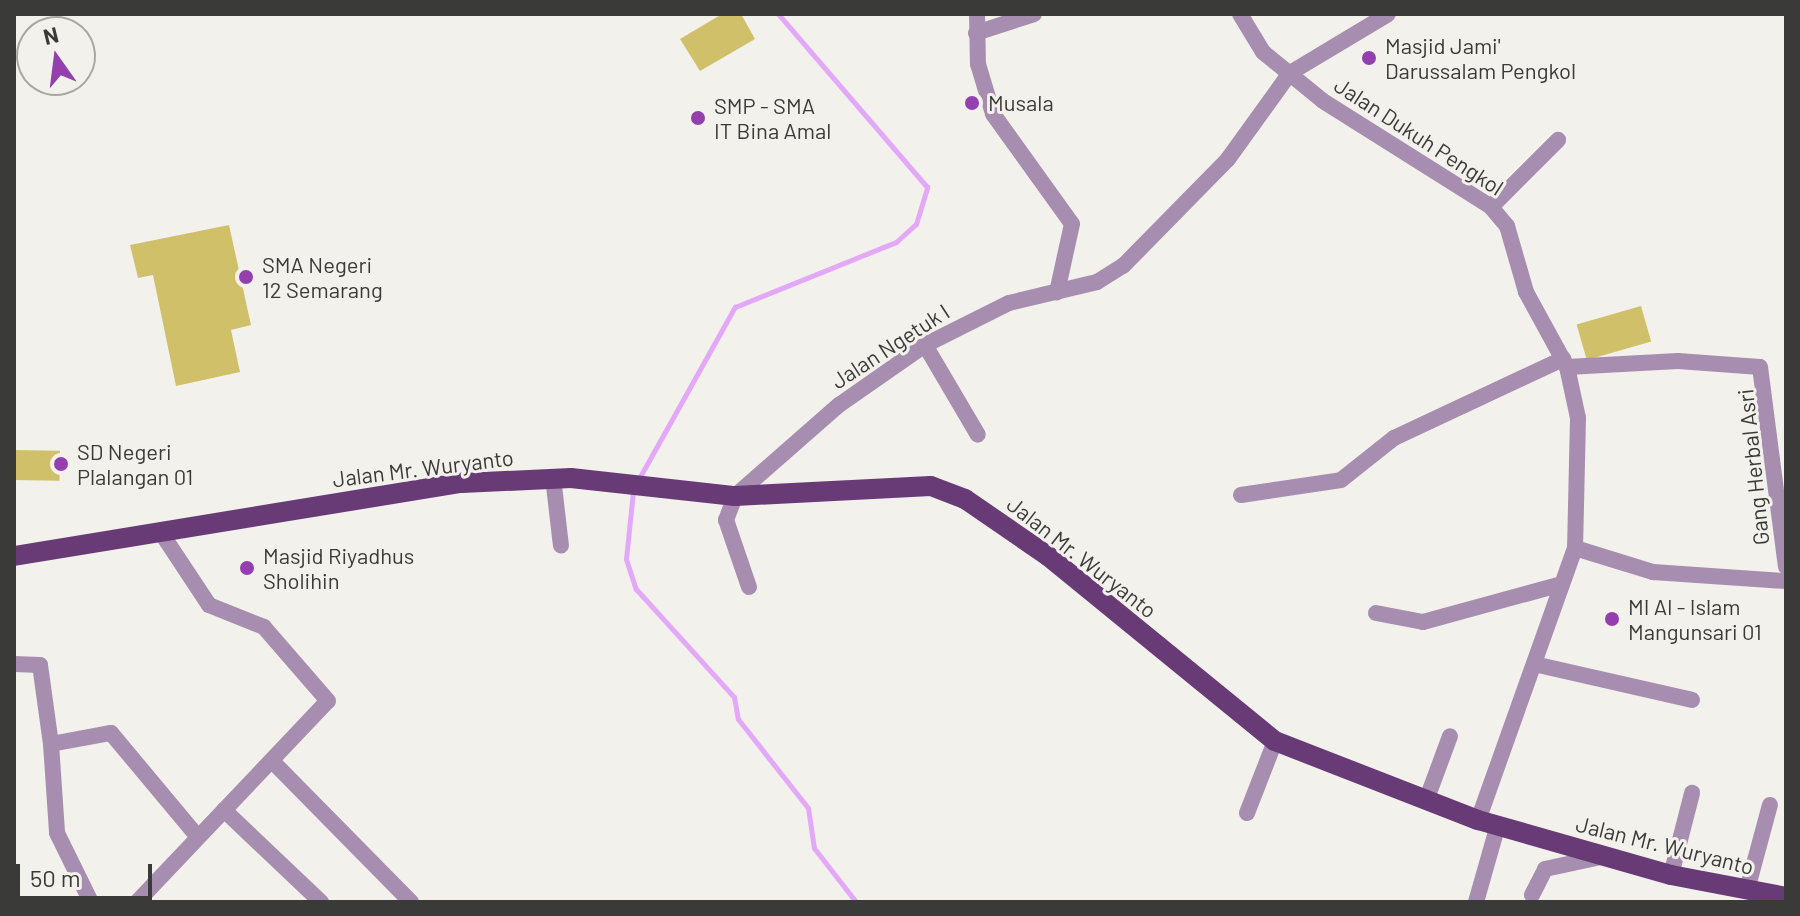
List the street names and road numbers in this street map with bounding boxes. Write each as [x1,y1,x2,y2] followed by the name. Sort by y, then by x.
[1330,71,1508,201] street label: Jalan Dukuh Pengkol
[826,298,954,394] street label: Jalan Ngetuk I
[1732,388,1774,546] street label: Gang Herbal Asri
[331,444,515,492] street label: Jalan Mr. Wuryanto
[1002,491,1162,623] street label: Jalan Mr. Wuryanto
[1573,810,1757,880] street label: Jalan Mr. Wuryanto

